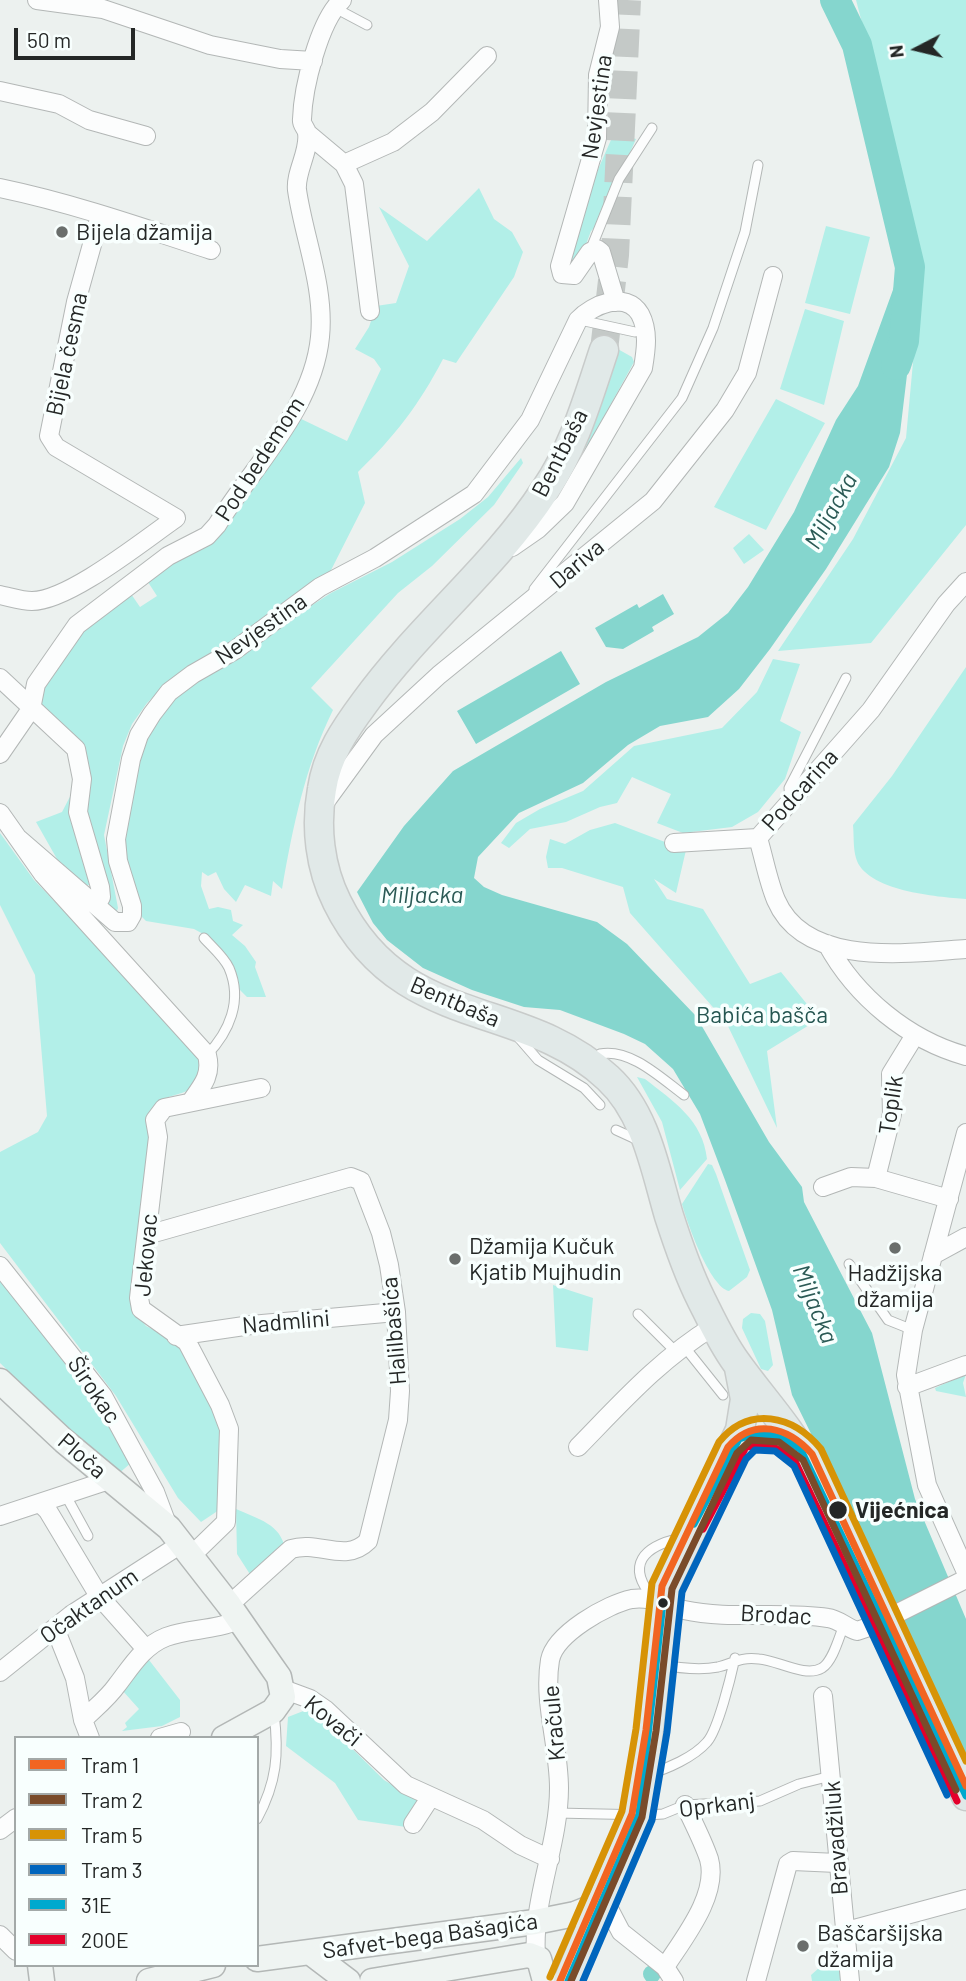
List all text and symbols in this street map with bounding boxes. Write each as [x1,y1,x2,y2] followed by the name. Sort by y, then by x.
[18,14,138,58] scale bar
[882,14,952,84] north arrow
[27,27,71,52] text: 50 m
[883,44,908,59] text: N
[576,53,618,161] street label: Nevjestina
[76,218,213,246] place label: Bijela džamija
[54,224,70,240] marker: Bijela džamija
[40,290,94,418] street label: Bijela česma
[210,392,310,526] street label: Pod bedemom
[526,405,594,501] street label: Bentbaša
[798,468,864,554] water label: Miljacka
[544,533,610,595] street label: Dariva
[210,587,312,671] street label: Nevjestina
[756,743,844,837] street label: Podcarina
[381,881,463,909] water label: Miljacka
[406,971,504,1033] street label: Bentbaša
[696,1001,828,1029] park label: Babića bašča
[873,1074,909,1136] street label: Toplik
[129,1212,163,1298] street label: Jekovac
[469,1232,622,1286] place label: Džamija Kučuk Kjatib Mujhudin
[887,1240,903,1256] marker: Hadžijska džamija
[447,1251,463,1267] marker: Džamija Kučuk Kjatib Mujhudin
[847,1259,943,1313] place label: Hadžijska džamija
[786,1260,844,1348] water label: Miljacka
[376,1276,412,1386] street label: Halilbašića
[241,1304,331,1340] street label: Nadmlini
[62,1351,126,1429] street label: Širokac
[52,1427,112,1485] street label: Ploča
[855,1496,949,1524] place label: Vijećnica
[827,1499,849,1521] marker: Vijećnica
[35,1562,143,1650] street label: Očaktanum
[656,1596,670,1610] unlabelled marker
[740,1599,812,1631] street label: Brodac
[537,1684,571,1762] street label: Kračule
[299,1689,367,1753] street label: Kovači
[14,1736,259,1967] legend
[81,1752,139,1777] text: Tram 1
[818,1780,854,1896] street label: Bravadžiluk
[81,1787,143,1812] text: Tram 2
[677,1787,757,1823] street label: Oprkanj
[81,1822,143,1847] text: Tram 5
[81,1857,143,1882] text: Tram 3
[81,1892,112,1917] text: 31E
[321,1907,539,1965] street label: Safvet-bega Bašagića
[817,1919,943,1973] place label: Baščaršijska džamija
[81,1927,129,1952] text: 200E
[795,1938,811,1954] marker: Baščaršijska džamija

